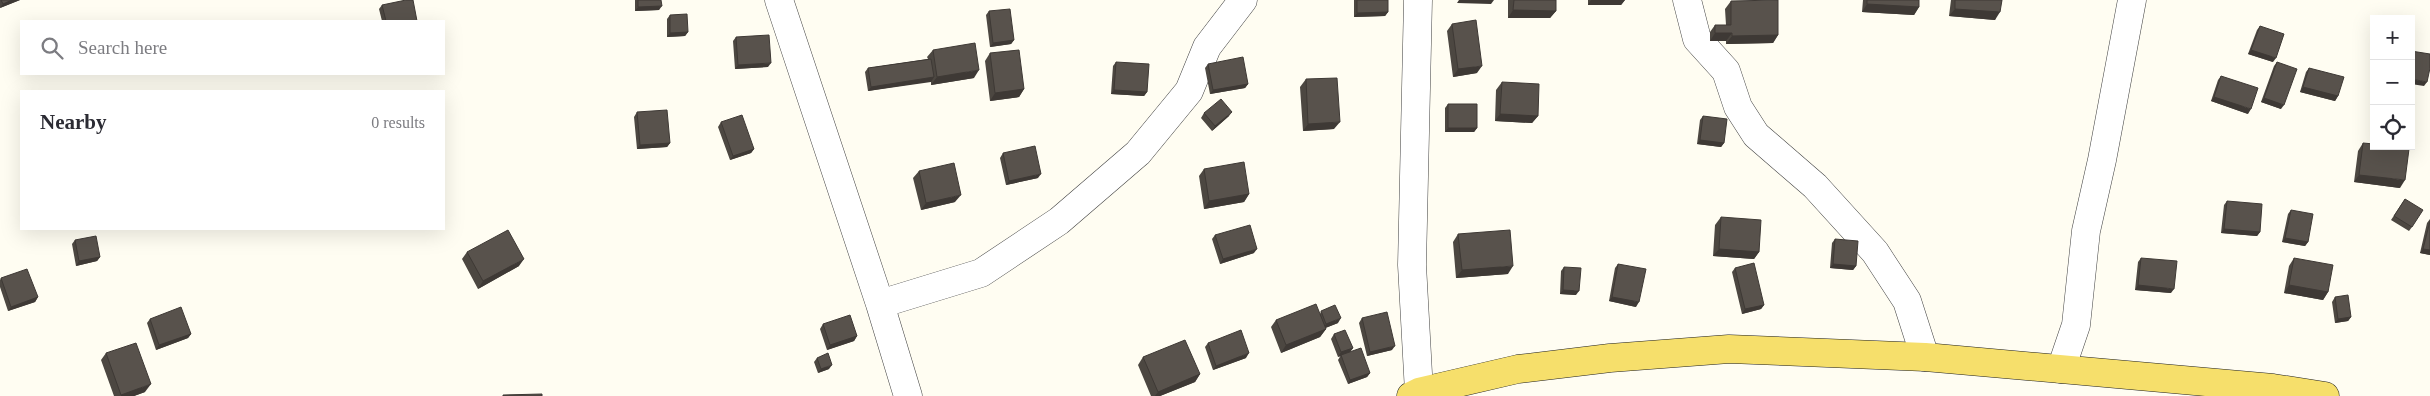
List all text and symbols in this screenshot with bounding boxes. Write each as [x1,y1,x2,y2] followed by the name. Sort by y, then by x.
[2370,15,2415,150] map controls
[2370,15,2415,60] button: +
[20,20,445,75] search box
[38,34,66,62] icon: search
[78,37,167,58] text: Search here
[2370,60,2415,105] button: −
[2370,105,2415,150] button: locate
[40,110,107,134] text: Nearby
[371,114,425,131] text: 0 results

